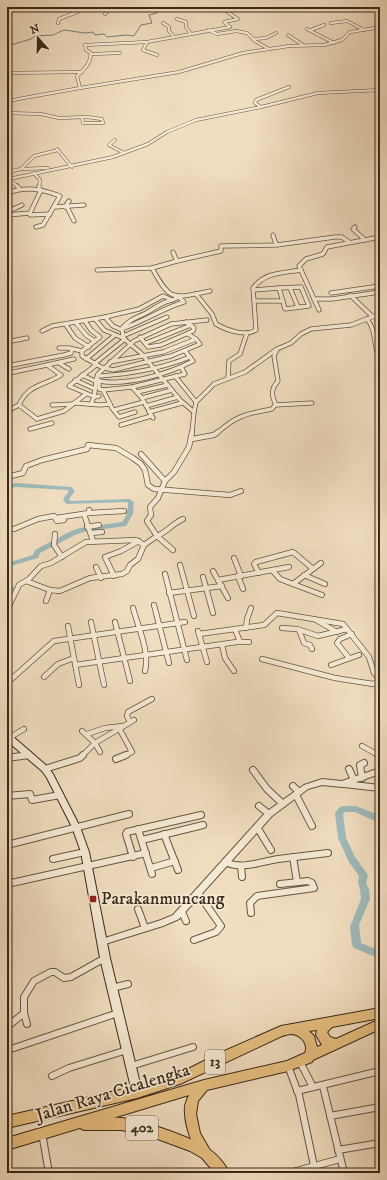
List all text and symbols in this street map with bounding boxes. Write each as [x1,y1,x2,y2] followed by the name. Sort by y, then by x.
[18,18,58,58] north arrow
[28,21,42,38] text: N
[101,888,225,910] place label: Parakanmuncang
[88,894,98,904] marker: Parakanmuncang
[205,1050,225,1074] road number: 13
[31,1059,193,1127] street label: Jalan Raya Cicalengka
[126,1116,158,1140] road number: 402

